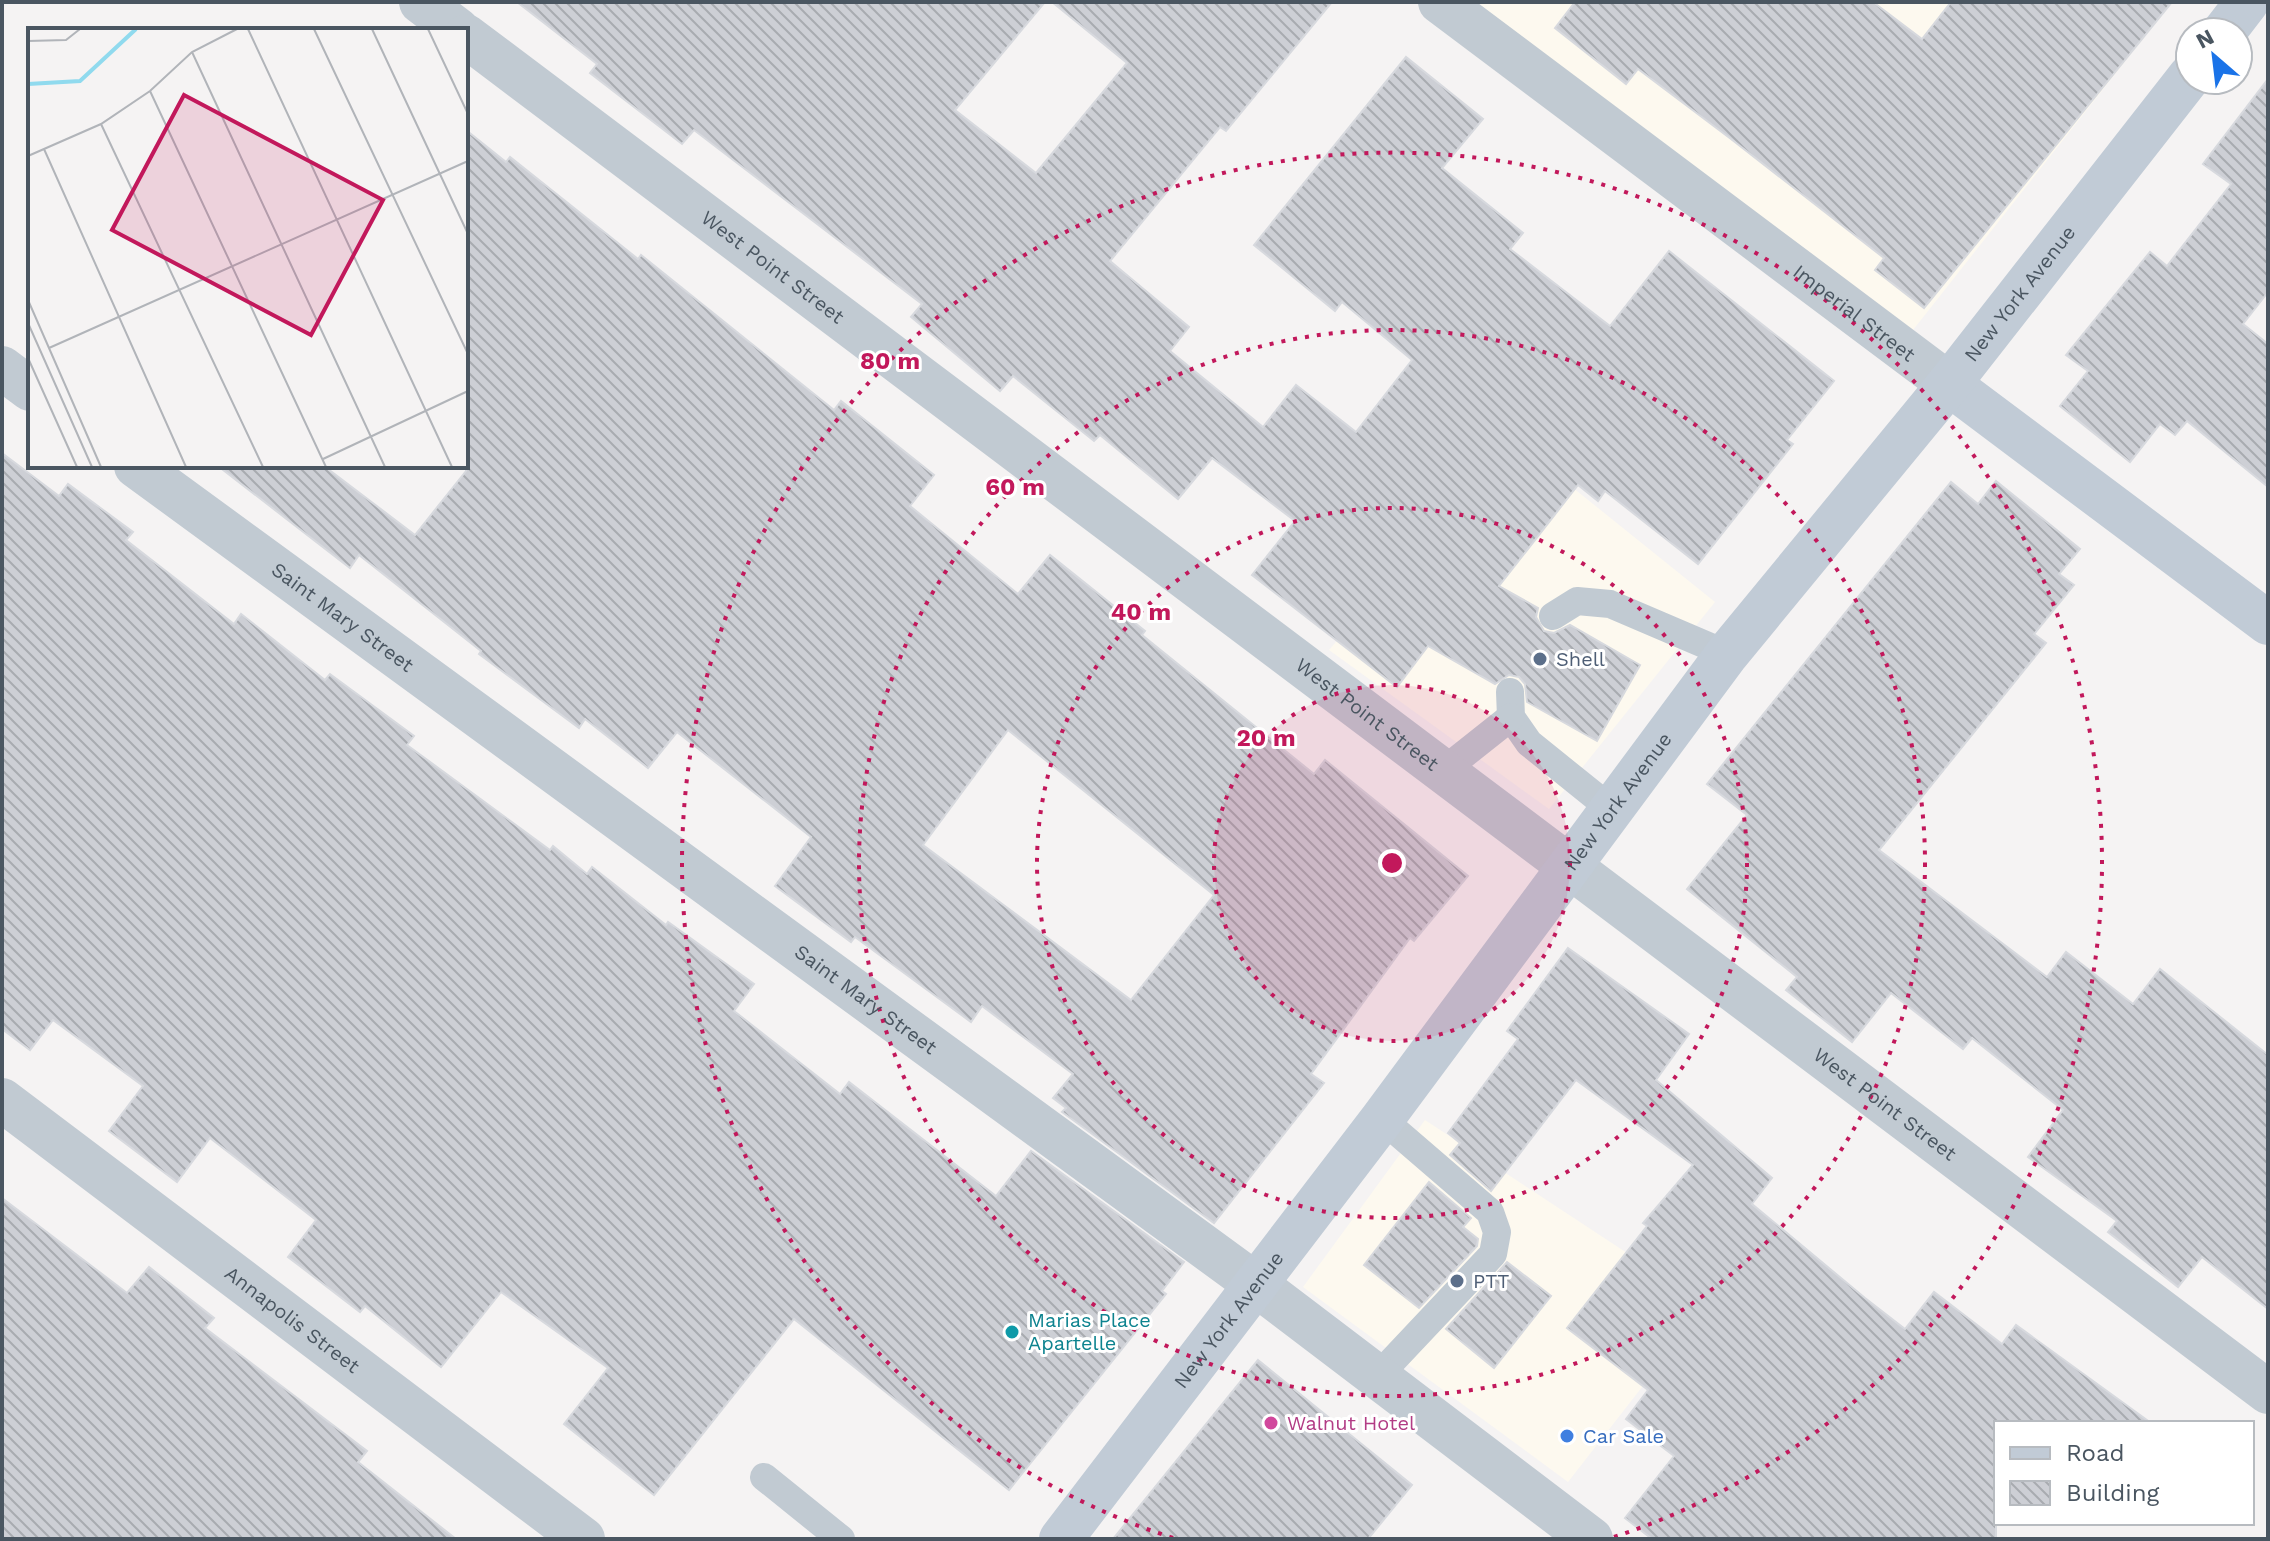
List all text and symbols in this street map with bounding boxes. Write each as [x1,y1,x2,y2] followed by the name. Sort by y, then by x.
[2174,16,2254,96] north arrow
[2192,24,2218,54] text: N
[28,28,468,468] inset map
[697,205,850,329] street label: West Point Street
[1959,221,2080,366] street label: New York Avenue
[1789,259,1921,367] street label: Imperial Street
[860,347,920,375] text: 80 m
[985,473,1045,501] text: 60 m
[267,557,419,677] street label: Saint Mary Street
[1111,598,1171,626] text: 40 m
[1556,647,1605,671] place label: Shell
[1531,650,1549,668] marker: Shell
[1291,653,1444,776] street label: West Point Street
[1236,724,1296,752] text: 20 m
[1558,728,1677,875] street label: New York Avenue
[1378,849,1406,877] centre of rings
[790,939,942,1060] street label: Saint Mary Street
[1809,1042,1962,1166] street label: West Point Street
[1169,1246,1289,1393] street label: New York Avenue
[220,1261,365,1378] street label: Annapolis Street
[1473,1269,1509,1293] place label: PTT
[1448,1272,1466,1290] marker: PTT
[1028,1308,1151,1355] place label: Marias Place Apartelle
[1003,1323,1021,1341] marker: Marias Place Apartelle
[1287,1411,1415,1435] place label: Walnut Hotel
[1262,1414,1280,1432] marker: Walnut Hotel
[1994,1421,2254,1525] legend
[1583,1424,1664,1448] place label: Car Sale
[1558,1427,1576,1445] marker: Car Sale
[2066,1439,2125,1467] text: Road
[2066,1479,2159,1507] text: Building

